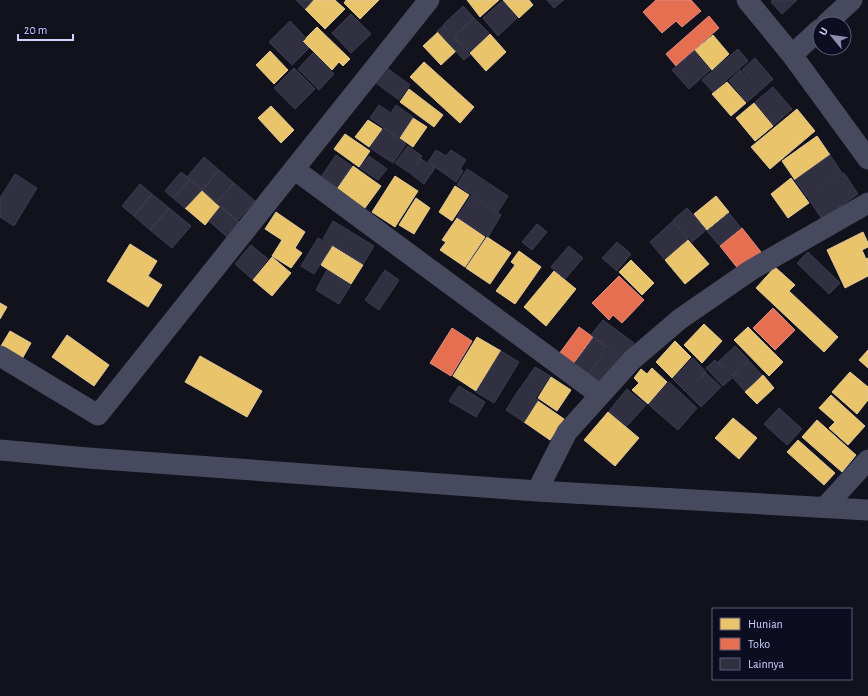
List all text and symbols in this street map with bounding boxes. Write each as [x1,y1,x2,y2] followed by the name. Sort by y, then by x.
[18,16,73,42] scale bar
[812,16,852,56] north arrow
[24,24,47,36] text: 20 m
[817,26,830,37] text: U
[712,608,852,680] legend
[748,618,783,630] text: Hunian
[748,638,770,650] text: Toko
[748,658,784,671] text: Lainnya

